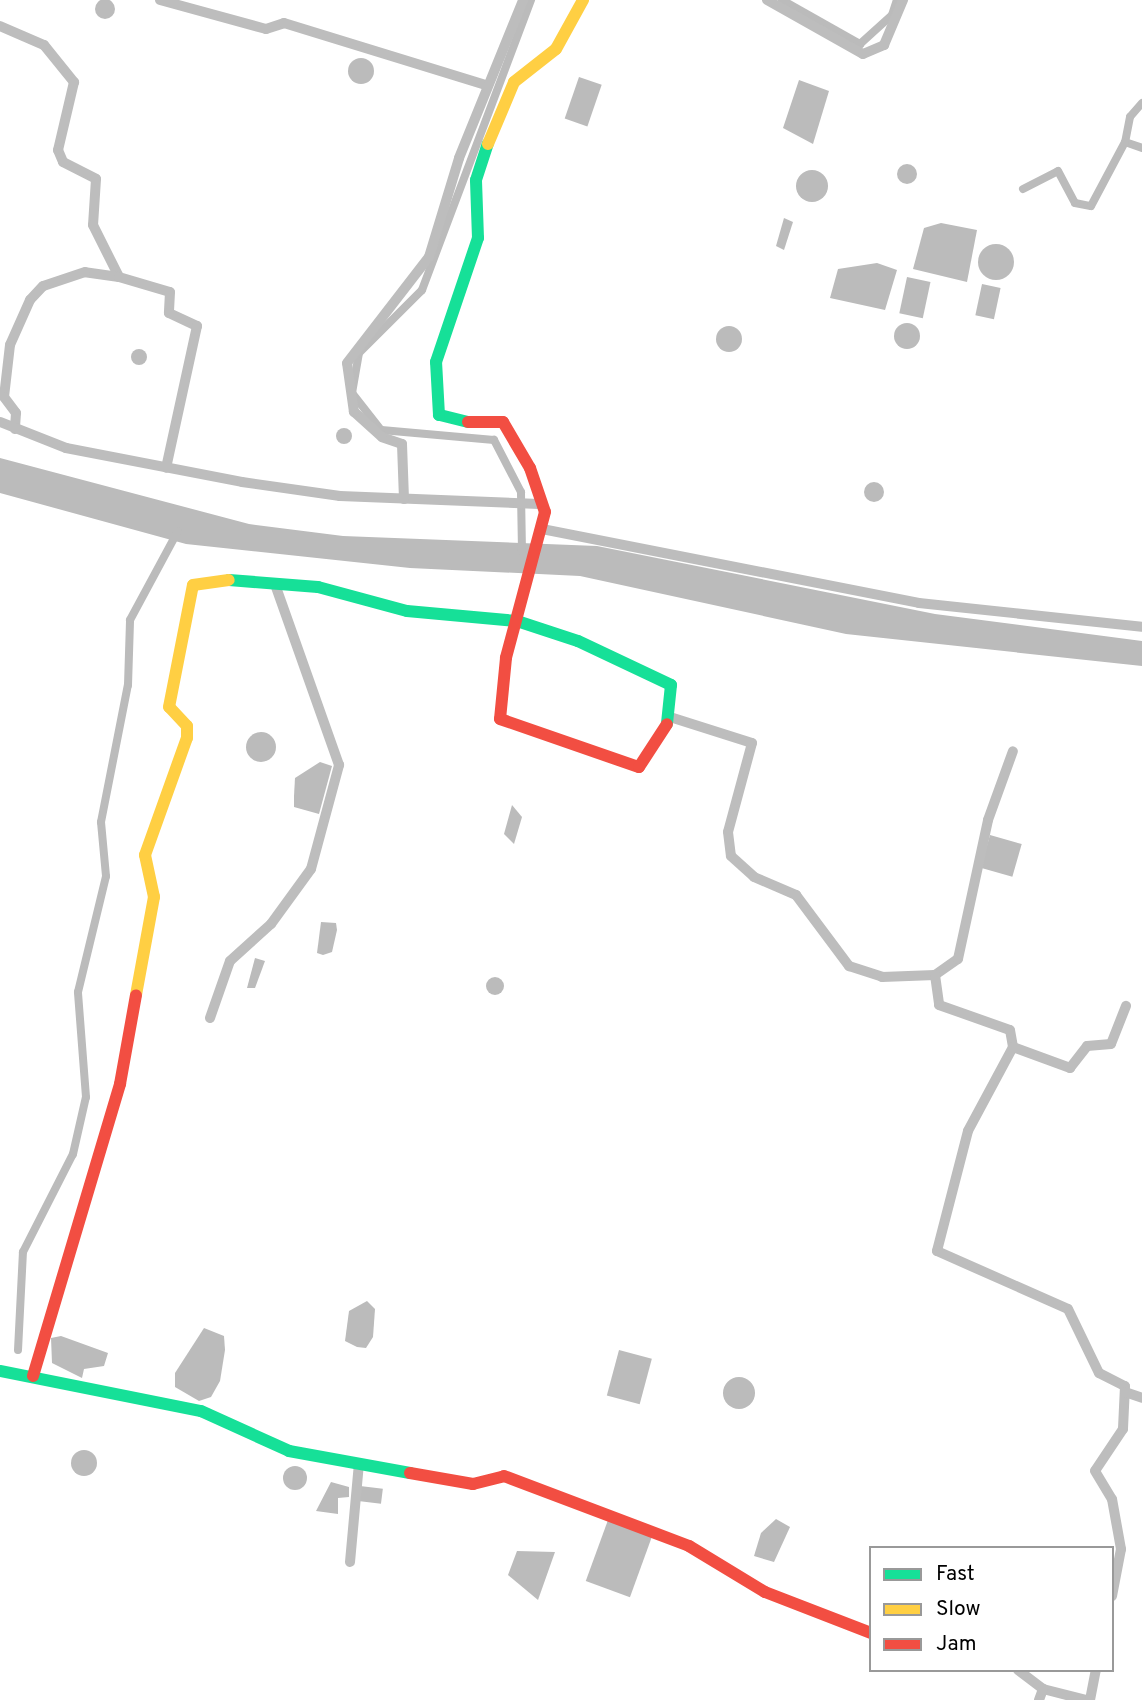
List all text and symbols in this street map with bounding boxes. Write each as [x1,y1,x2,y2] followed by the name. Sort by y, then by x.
[869,1546,1114,1672] legend
[936,1561,975,1588] text: Fast
[936,1596,981,1623] text: Slow
[936,1631,977,1658] text: Jam

